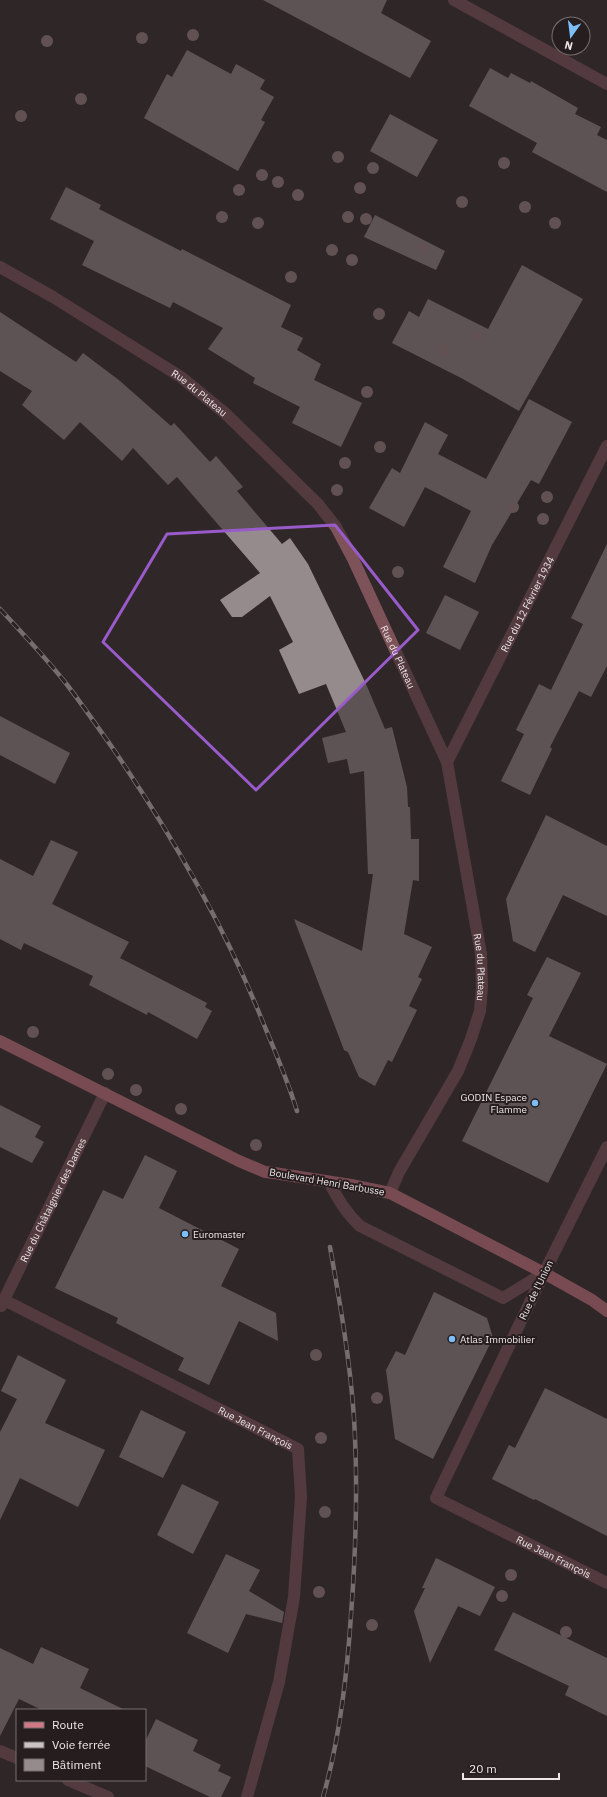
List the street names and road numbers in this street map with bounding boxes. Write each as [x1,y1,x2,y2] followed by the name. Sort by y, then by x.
[169,366,230,419] street label: Rue du Plateau
[497,554,557,654] street label: Rue du 12 Février 1934
[378,623,418,690] street label: Rue du Plateau
[471,932,489,1002] street label: Rue du Plateau
[17,1135,89,1264] street label: Rue du Châtaignier des Dames
[268,1165,386,1199] street label: Boulevard Henri Barbusse
[516,1258,556,1322] street label: Rue de l'Union
[216,1403,295,1452] street label: Rue Jean François
[514,1532,594,1581] street label: Rue Jean François

